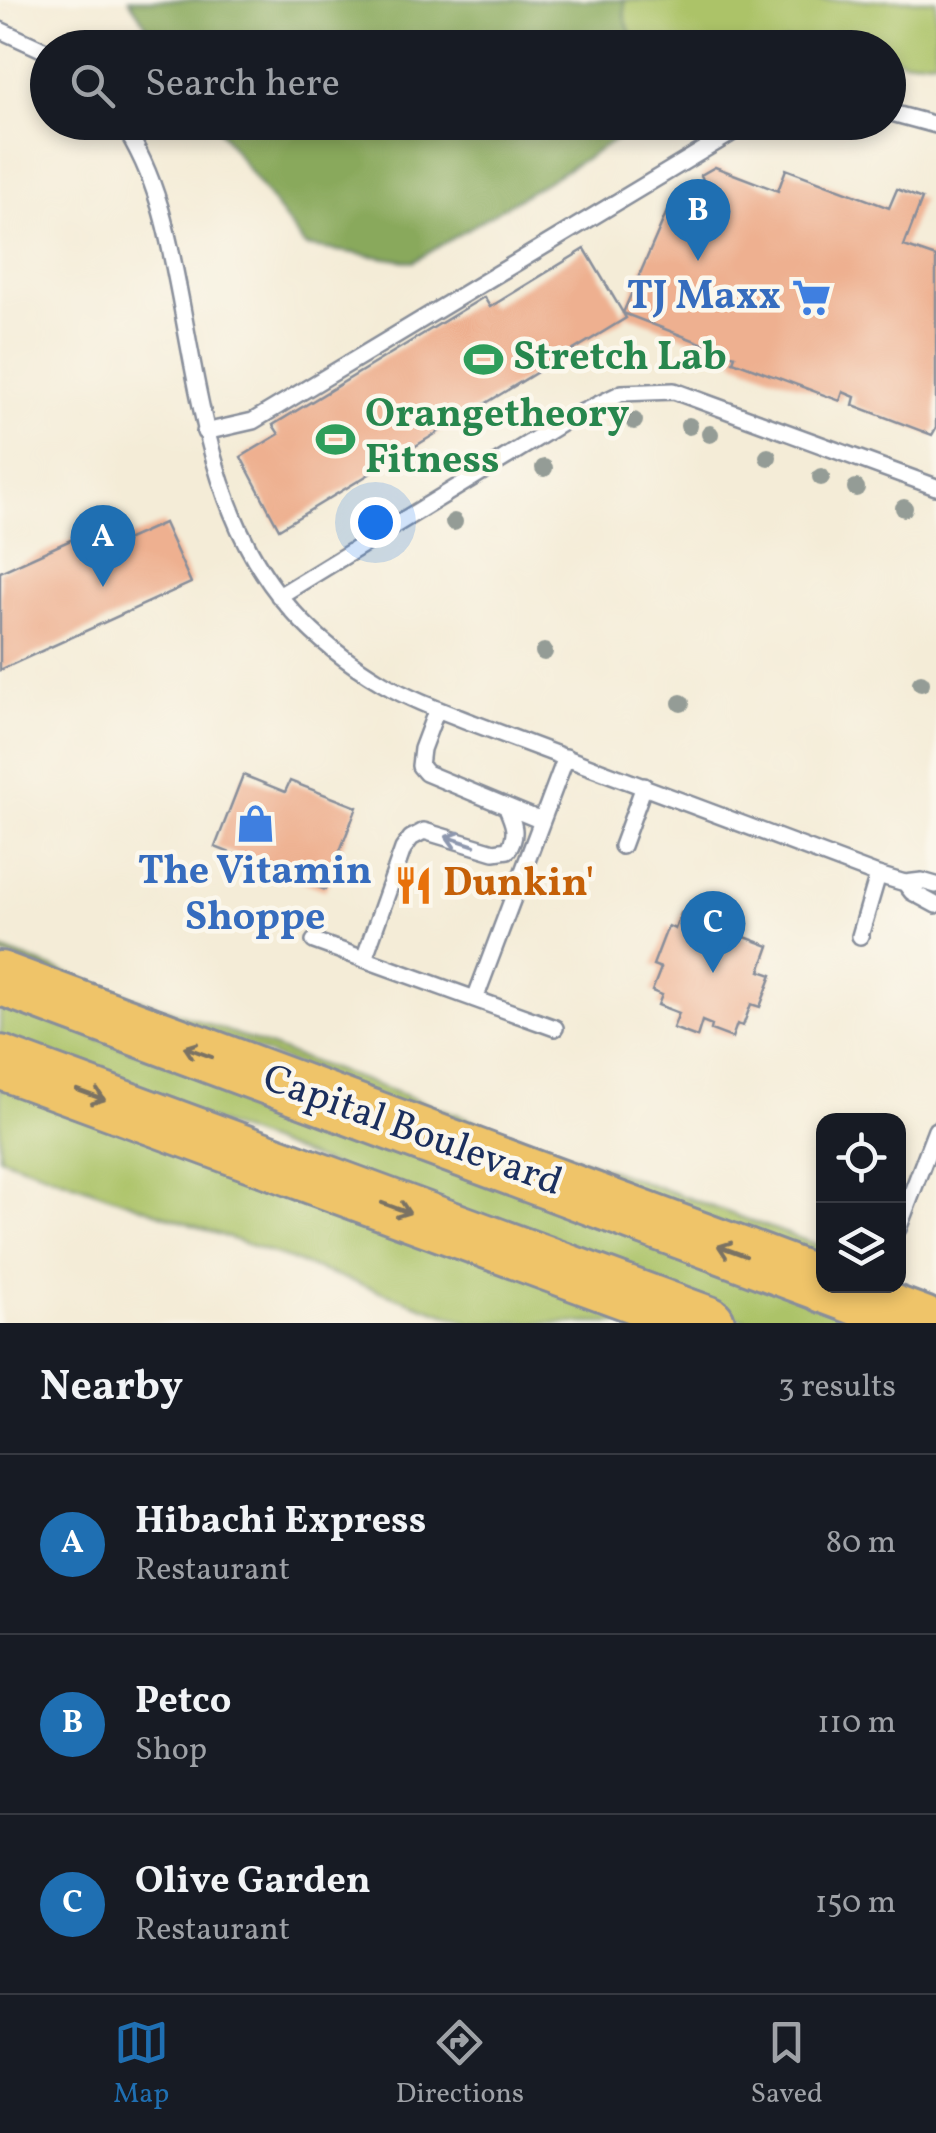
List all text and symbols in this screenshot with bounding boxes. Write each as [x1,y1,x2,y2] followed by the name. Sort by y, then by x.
[30,30,906,140] search box
[65,58,120,113] icon: search
[145,59,340,112] text: Search here
[666,178,730,261] pin: B
[627,270,781,326] place label: TJ Maxx
[790,277,832,319] supermarket icon: TJ Maxx
[513,331,727,387] place label: Stretch Lab
[462,338,504,380] sports icon: Stretch Lab
[365,388,630,490] place label: Orangetheory Fitness
[314,418,356,460] sports icon: Orangetheory Fitness
[350,497,401,548] your location
[70,504,136,587] pin: A
[234,802,276,844] shop icon: The Vitamin Shoppe
[445,830,477,848] one-way arrow
[138,845,372,947] place label: The Vitamin Shoppe
[443,857,594,913] place label: Dunkin'
[392,864,434,906] restaurant icon: Dunkin'
[680,890,746,973] pin: C
[183,1042,214,1060] one-way arrow
[255,1052,569,1212] street label: Capital Boulevard
[76,1088,106,1106] one-way arrow
[816,1113,906,1293] map controls
[816,1113,906,1203] button: locate
[380,1200,411,1218] one-way arrow
[816,1203,906,1293] button: layers
[717,1241,748,1259] one-way arrow
[40,1359,183,1418] text: Nearby
[778,1366,896,1410] text: 3 results
[135,1496,426,1549] text: Hibachi Express
[61,1522,84,1566] text: A
[826,1522,896,1566] text: 80 m
[135,1549,290,1593] text: Restaurant
[135,1676,232,1729] text: Petco
[62,1702,83,1746] text: B
[817,1702,896,1746] text: 110 m
[135,1729,207,1773] text: Shop
[135,1856,371,1909] text: Olive Garden
[62,1882,83,1926] text: C
[815,1882,896,1926] text: 150 m
[135,1909,290,1953] text: Restaurant
[113,2015,169,2114] tab: Map
[396,2015,524,2114] tab: Directions
[751,2015,823,2114] tab: Saved

